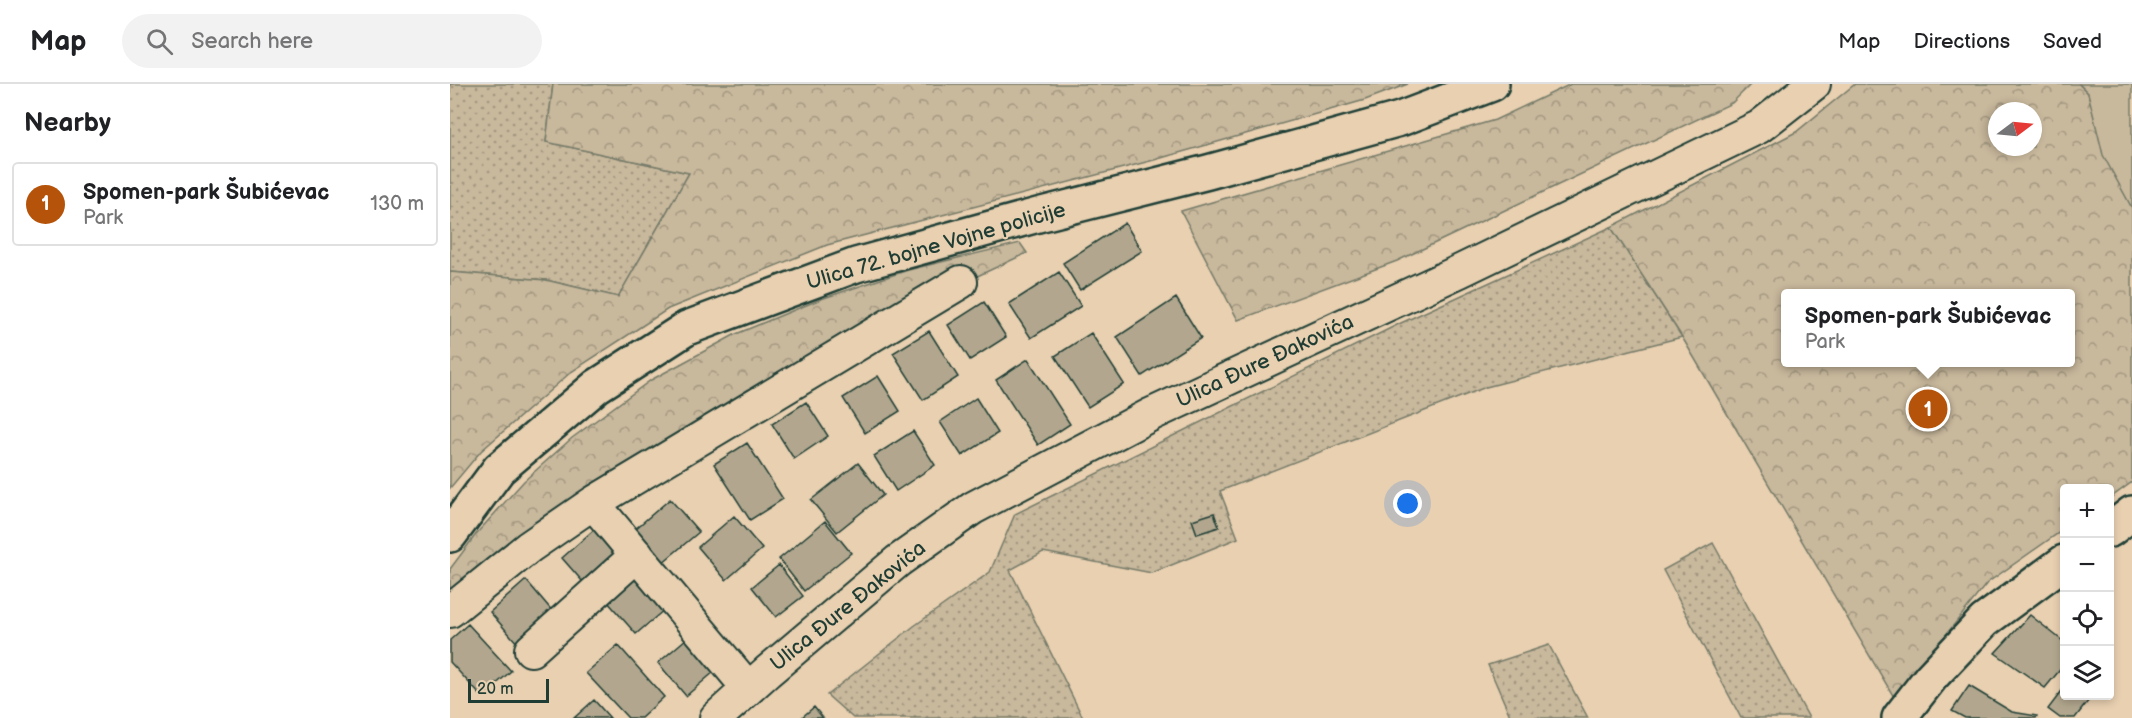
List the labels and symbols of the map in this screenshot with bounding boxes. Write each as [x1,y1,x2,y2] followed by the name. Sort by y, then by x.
[1988,102,2042,156] north arrow
[804,197,1068,295] street label: Ulica 72. bojne Vojne policije
[1172,309,1358,413] street label: Ulica Đure Đakovića
[1908,386,1948,432] pin: 1
[1393,489,1422,518] your location
[765,536,931,676] street label: Ulica Đure Đakovića
[468,676,549,704] scale bar

